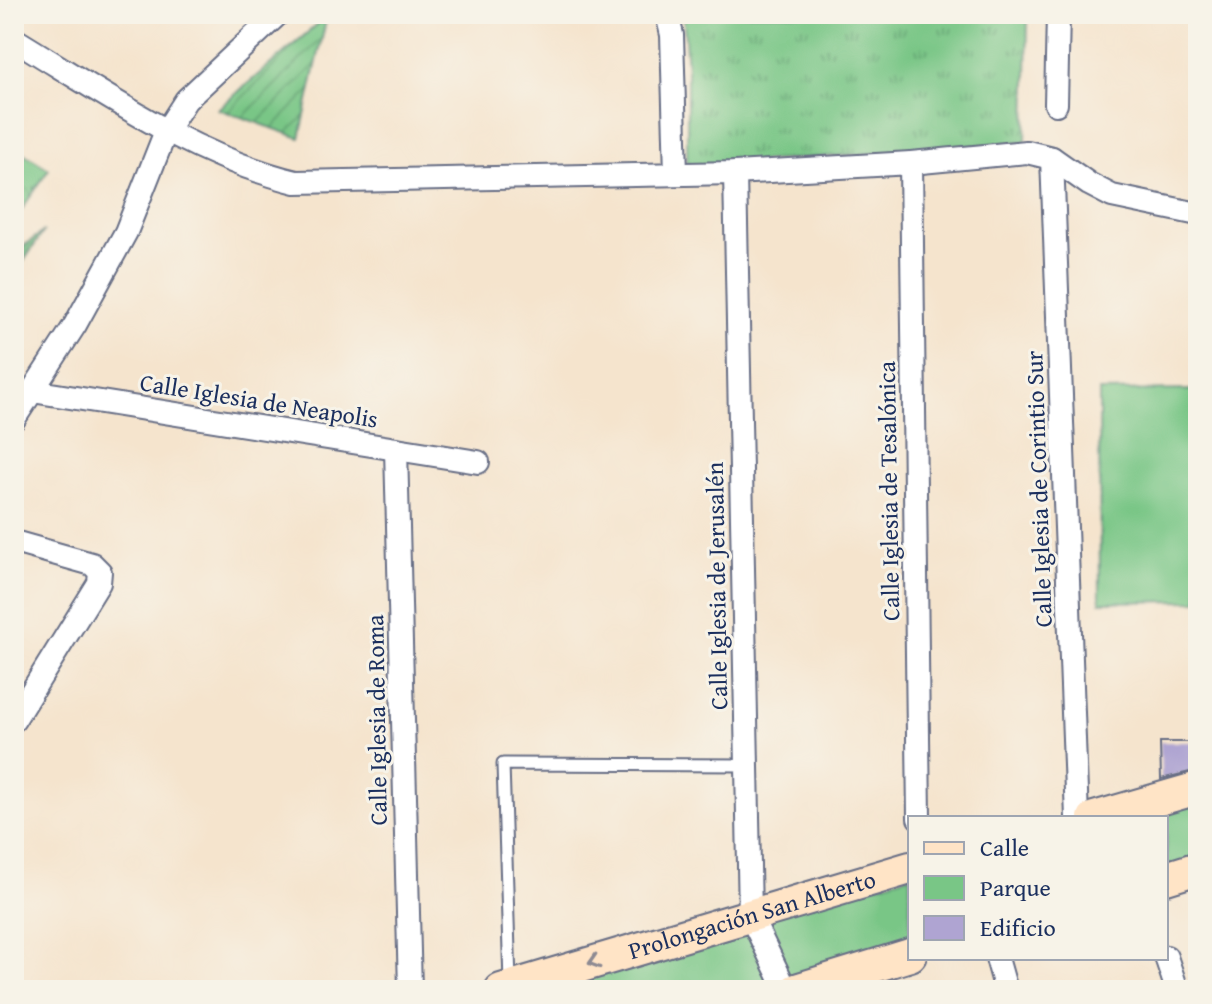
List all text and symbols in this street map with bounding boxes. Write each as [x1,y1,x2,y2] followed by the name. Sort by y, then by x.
[1016,350,1061,628] street label: Calle Iglesia de Corintio Sur
[869,360,908,621] street label: Calle Iglesia de Tesalónica
[138,364,381,437] street label: Calle Iglesia de Neapolis
[697,461,736,710] street label: Calle Iglesia de Jerusalén
[357,614,396,826] street label: Calle Iglesia de Roma
[908,816,1168,960] legend
[980,830,1029,865] text: Calle
[624,861,880,968] street label: Prolongación San Alberto
[980,870,1051,905] text: Parque
[980,910,1056,945] text: Edificio
[587,953,601,969] one-way arrow

